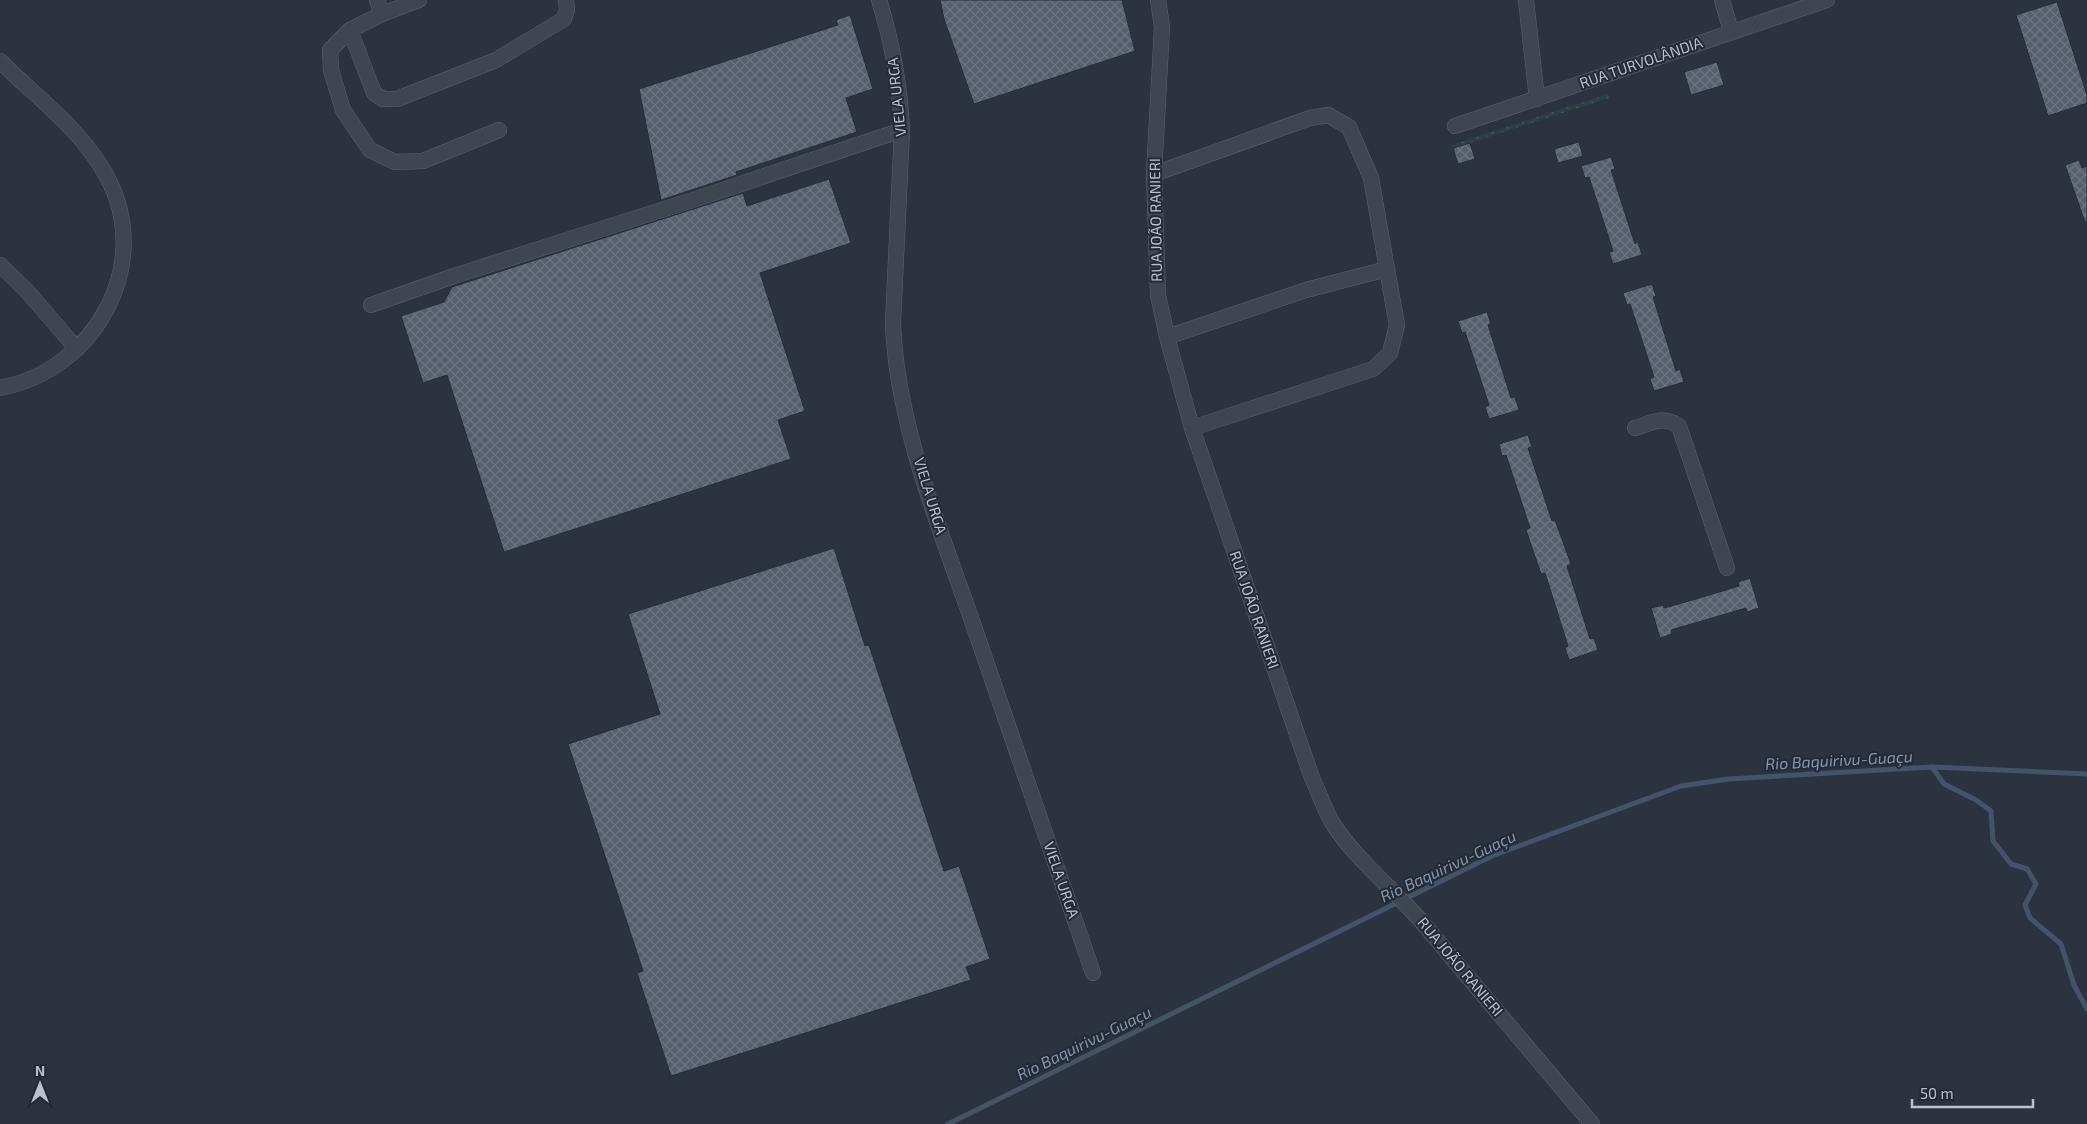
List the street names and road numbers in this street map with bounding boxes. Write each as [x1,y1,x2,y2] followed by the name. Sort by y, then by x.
[1577,32,1705,92] street label: RUA TURVOLÂNDIA
[883,56,909,138] street label: VIELA URGA
[1145,158,1165,282] street label: RUA JOÃO RANIERI
[911,455,951,537] street label: VIELA URGA
[1226,548,1284,671] street label: RUA JOÃO RANIERI
[1040,839,1084,921] street label: VIELA URGA
[1414,913,1507,1019] street label: RUA JOÃO RANIERI

